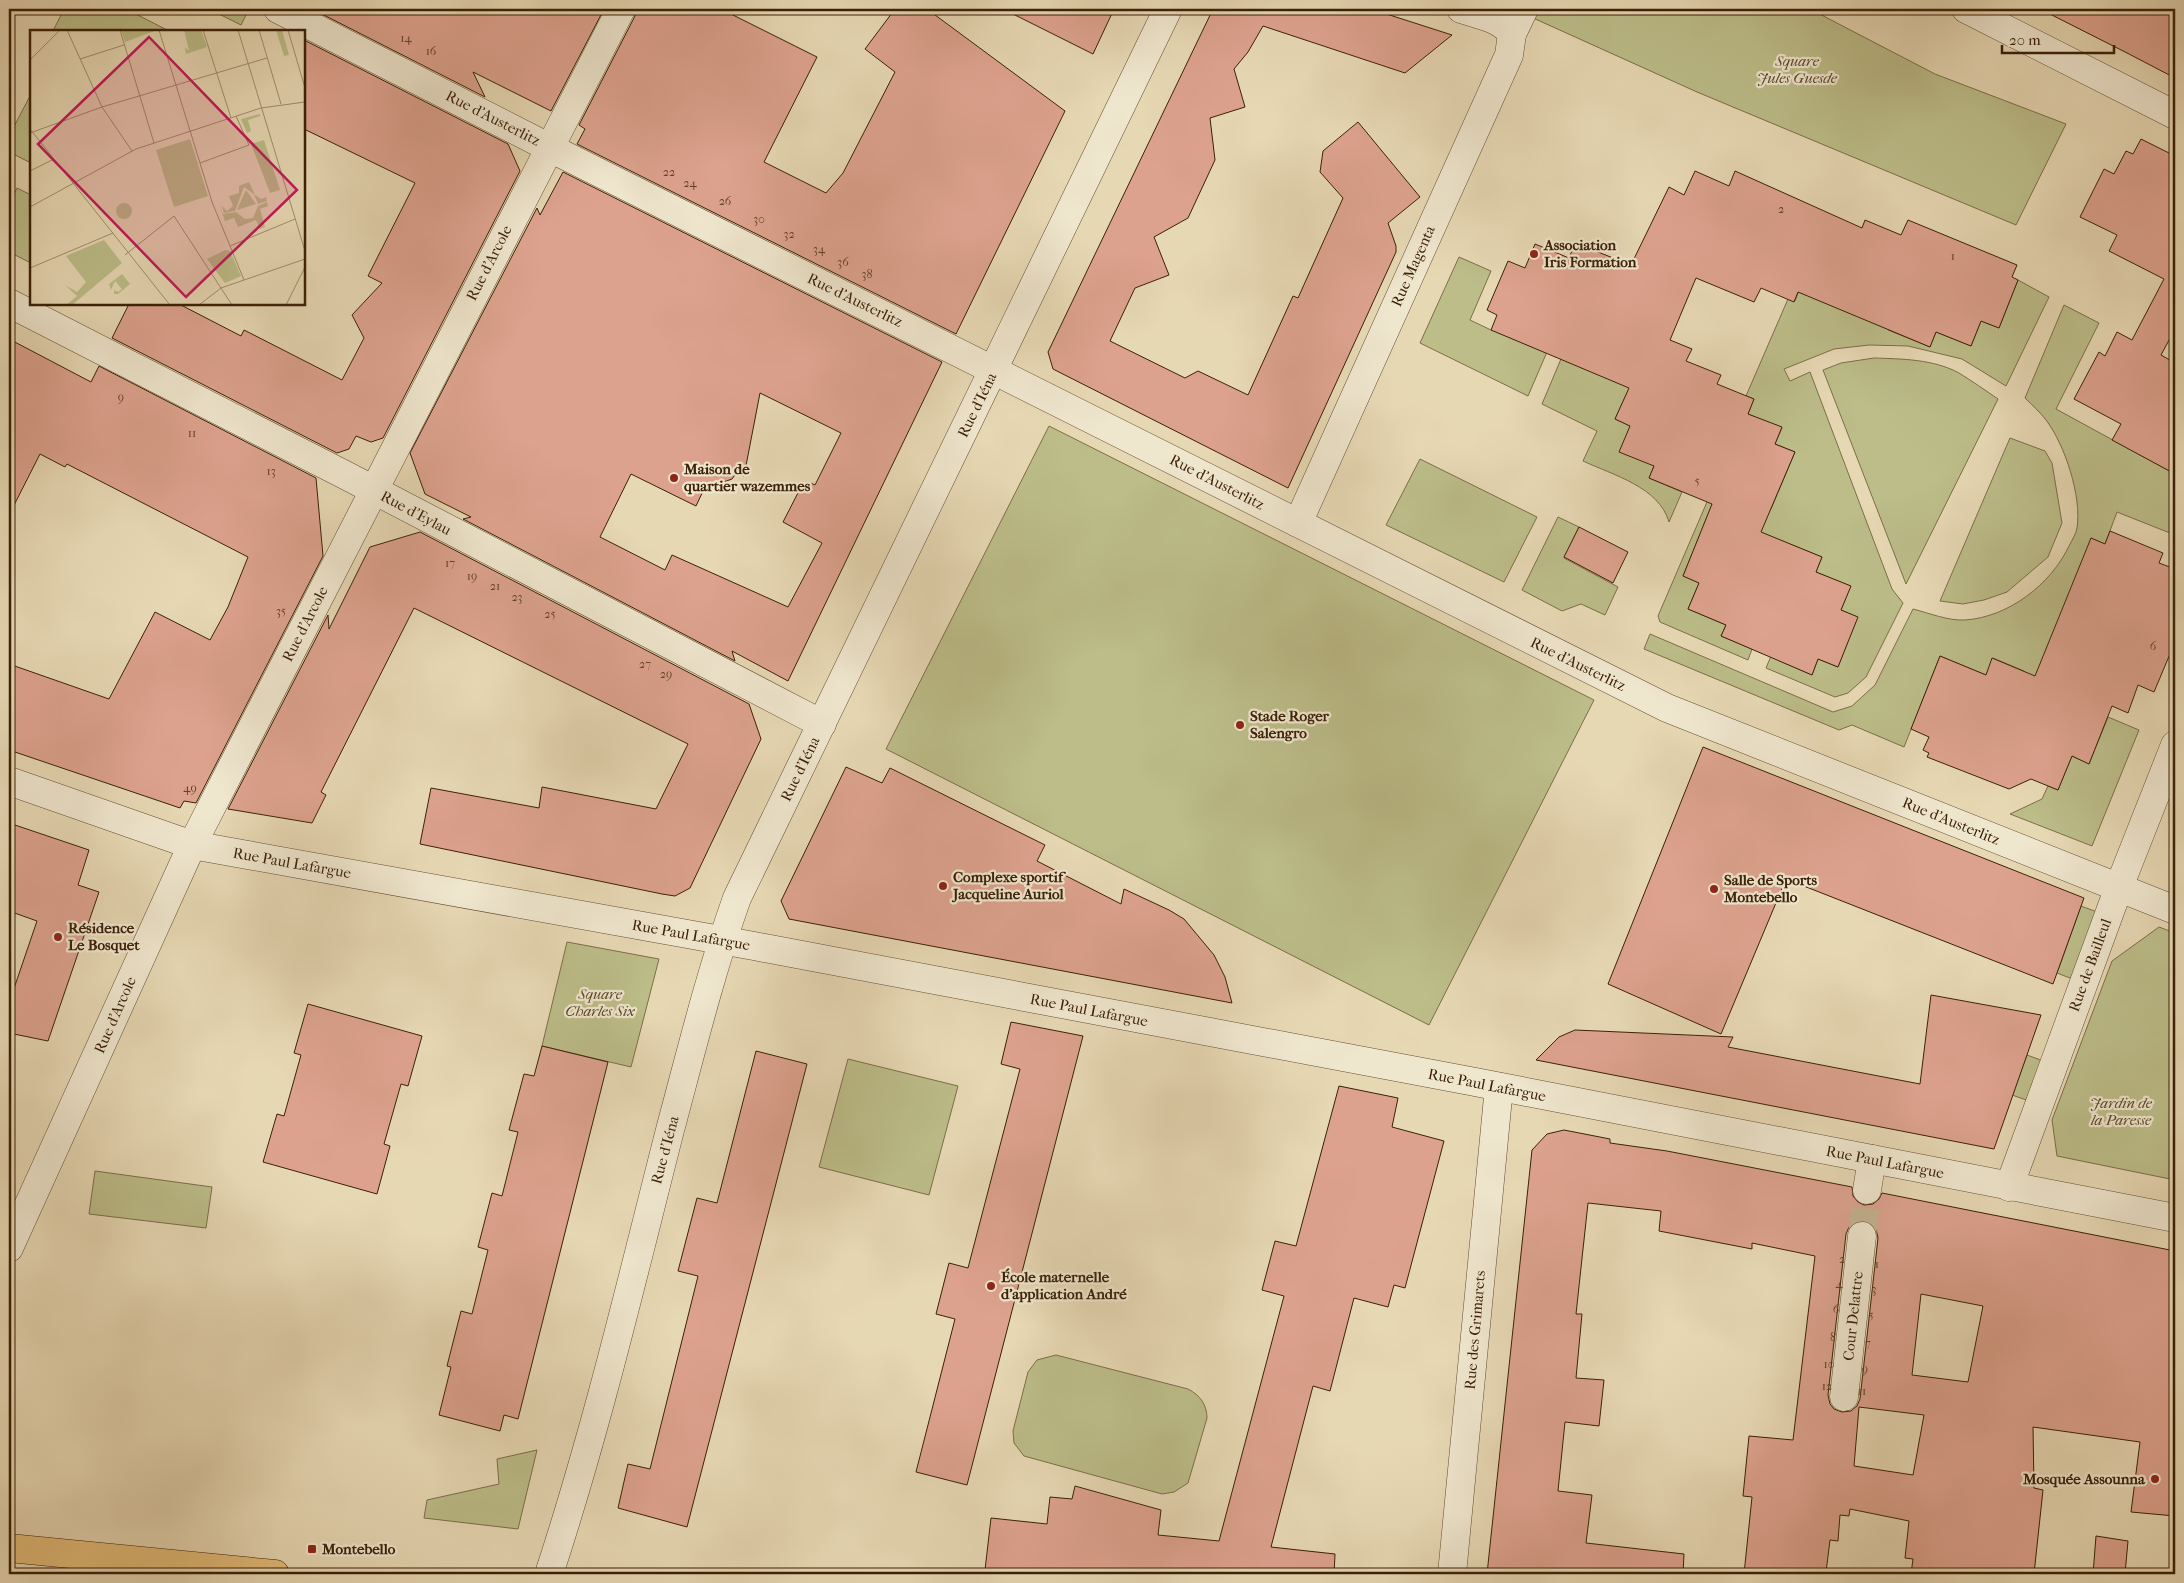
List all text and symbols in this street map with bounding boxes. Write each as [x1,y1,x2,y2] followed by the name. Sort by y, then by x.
[2002,22,2114,54] scale bar
[30,30,305,305] inset map
[400,31,413,45] house number: 14
[2009,31,2041,49] text: 20 m
[426,44,437,58] house number: 16
[1757,52,1838,87] park label: Square Jules Guesde
[443,86,544,150] street label: Rue d'Austerlitz
[663,165,675,179] house number: 22
[683,176,698,190] house number: 24
[719,194,732,208] house number: 26
[1778,202,1784,216] house number: 2
[753,212,765,226] house number: 30
[462,222,516,304] street label: Rue d'Arcole
[1387,222,1439,309] street label: Rue Magenta
[783,227,795,241] house number: 32
[1543,236,1637,271] place label: Association Iris Formation
[813,242,826,256] house number: 34
[1528,248,1540,260] marker: Association Iris Formation
[1951,249,1955,263] house number: 1
[837,255,849,269] house number: 36
[862,267,872,281] house number: 38
[805,269,906,331] street label: Rue d'Austerlitz
[954,369,1001,440] street label: Rue d'Iéna
[118,390,124,404] house number: 9
[188,426,196,440] house number: 11
[1167,450,1268,514] street label: Rue d'Austerlitz
[683,460,811,495] place label: Maison de quartier wazemmes
[266,464,276,478] house number: 13
[668,472,680,484] marker: Maison de quartier wazemmes
[1694,474,1700,488] house number: 5
[378,487,455,539] street label: Rue d'Eylau
[445,556,455,570] house number: 17
[467,569,477,583] house number: 19
[490,579,500,593] house number: 21
[278,583,332,665] street label: Rue d'Arcole
[511,590,523,604] house number: 23
[276,604,286,618] house number: 35
[544,607,556,621] house number: 25
[1528,633,1629,695] street label: Rue d'Austerlitz
[2150,639,2157,653] house number: 6
[639,657,651,671] house number: 27
[660,667,672,681] house number: 29
[1250,707,1330,742] place label: Stade Roger Salengro
[1234,719,1246,731] marker: Stade Roger Salengro
[777,733,824,804] street label: Rue d'Iéna
[183,781,197,795] house number: 49
[1900,793,2003,849] street label: Rue d'Austerlitz
[231,844,353,882] street label: Rue Paul Lafargue
[951,868,1067,903] place label: Complexe sportif Jacqueline Auriol
[1723,871,1818,906] place label: Salle de Sports Montebello
[937,880,949,892] marker: Complexe sportif Jacqueline Auriol
[1708,883,1720,895] marker: Salle de Sports Montebello
[630,916,752,954] street label: Rue Paul Lafargue
[2065,916,2115,1014] street label: Rue de Bailleul
[68,919,140,954] place label: Résidence Le Bosquet
[52,931,64,943] marker: Résidence Le Bosquet
[90,973,140,1056] street label: Rue d'Arcole
[565,985,635,1020] park label: Square Charles Six
[1029,990,1150,1030] street label: Rue Paul Lafargue
[1427,1065,1548,1105] street label: Rue Paul Lafargue
[2090,1094,2153,1129] park label: Jardin de la Paresse
[647,1113,683,1186] street label: Rue d'Iéna
[1825,1142,1946,1182] street label: Rue Paul Lafargue
[1839,1252,1845,1266] house number: 2
[1875,1257,1879,1271] house number: 1
[1001,1268,1127,1303] place label: École maternelle d'application André
[1461,1269,1489,1390] street label: Rue des Grimarets
[1839,1270,1867,1362] street label: Cour Delattre
[1835,1277,1843,1291] house number: 4
[985,1280,997,1292] marker: École maternelle d'application André
[1872,1282,1877,1296] house number: 3
[1833,1302,1840,1316] house number: 6
[1868,1308,1874,1322] house number: 5
[1830,1330,1836,1344] house number: 8
[1865,1336,1871,1350] house number: 7
[1824,1357,1834,1371] house number: 10
[1862,1362,1868,1376] house number: 9
[1822,1379,1832,1393] house number: 12
[1858,1384,1866,1398] house number: 11
[2022,1470,2146,1488] place label: Mosquée Assounna
[2149,1473,2161,1485] marker: Mosquée Assounna
[321,1540,396,1558] place label: Montebello
[306,1543,318,1555] marker: Montebello

